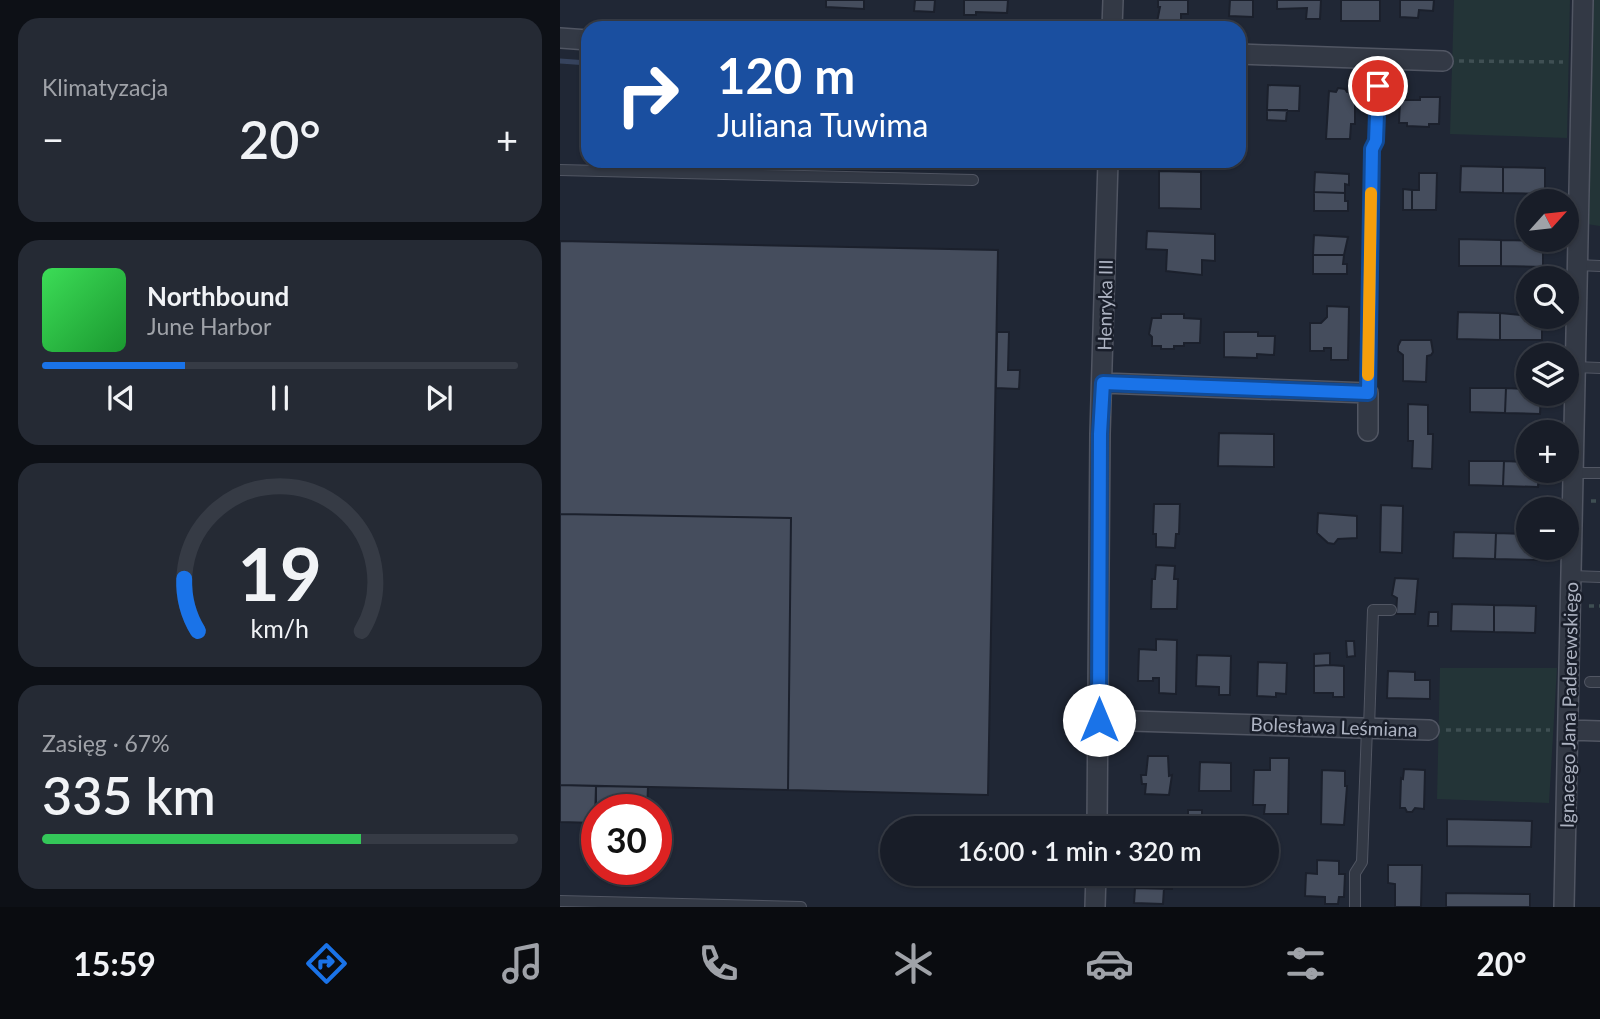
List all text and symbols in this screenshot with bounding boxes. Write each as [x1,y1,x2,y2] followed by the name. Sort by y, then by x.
[717,46,855,104] text: 120 m
[602,49,693,140] icon: right
[1348,56,1408,116] pin
[1359,67,1397,105] icon: arrive
[42,73,168,101] text: Klimatyzacja
[717,105,928,144] text: Juliana Tuwima
[239,108,321,170] text: 20°
[42,116,64,162] text: −
[496,116,518,162] text: +
[1516,189,1578,252] north arrow
[1516,189,1579,560] map controls
[1092,259,1117,351] street label: Henryka III
[1516,266,1579,329] button: search
[147,280,289,312] text: Northbound
[147,312,271,340] text: June Harbor
[1516,343,1579,406] button: layers
[102,379,140,417] icon: previous
[261,379,299,417] icon: pause
[420,379,458,417] icon: next
[1516,420,1579,483] button: +
[1516,497,1579,560] button: −
[238,529,322,617] text: 19
[1555,582,1582,828] street label: Ignacego Jana Paderewskiego
[251,612,309,642] text: km/h
[1062,683,1136,757] position arrow
[1250,712,1418,741] street label: Bolesława Leśmiana
[42,729,170,757] text: Zasięg · 67%
[42,764,216,826] text: 335 km
[581,794,672,885] speed limit sign: 30
[957,835,1202,867] text: 16:00 · 1 min · 320 m
[302,939,351,988] icon: directions
[498,939,547,988] icon: music
[694,939,743,988] icon: phone
[889,939,938,988] icon: climate
[1085,939,1134,988] icon: car
[1281,939,1330,988] icon: filters
[73,944,156,983] text: 15:59
[1476,944,1527,983] text: 20°

